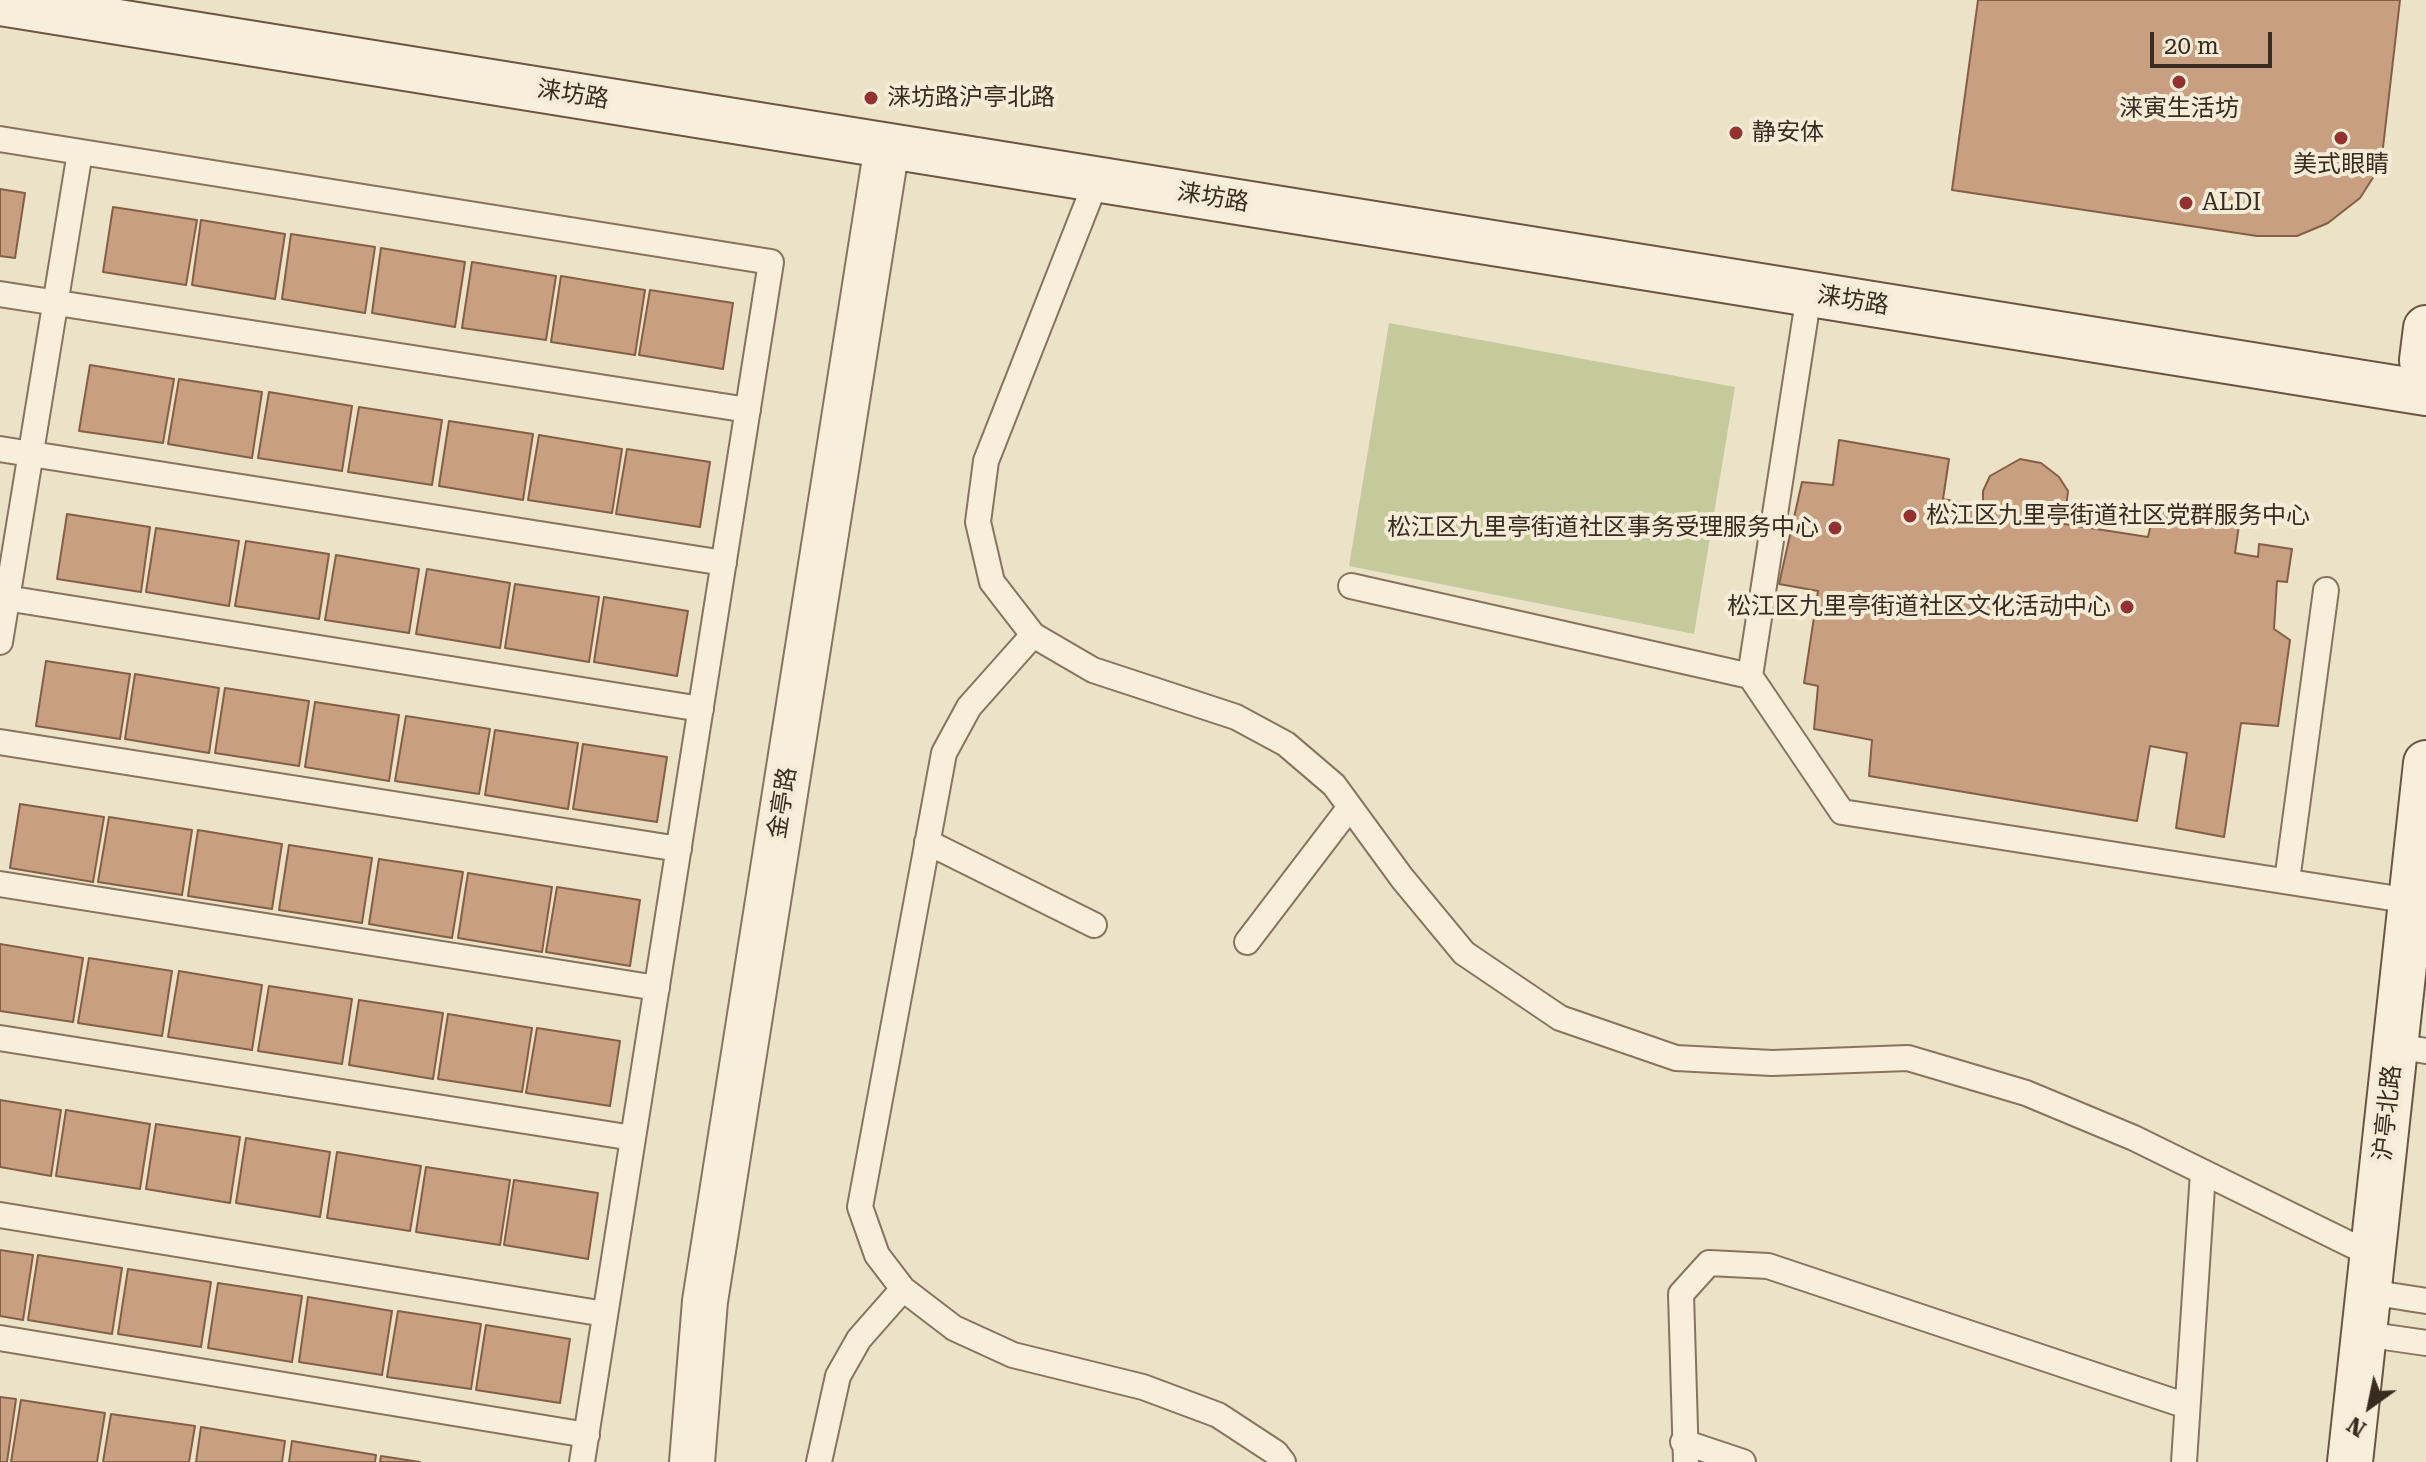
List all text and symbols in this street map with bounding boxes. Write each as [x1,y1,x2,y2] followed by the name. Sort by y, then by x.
[2154,16,2276,66] scale bar
[2164,32,2219,60] text: 20 m
[2170,73,2188,91] marker: 涞寅生活坊
[535,75,611,115] street label: 涞坊路
[887,84,1055,112] place label: 涞坊路沪亭北路
[862,89,880,107] marker: 涞坊路沪亭北路
[2119,95,2239,123] place label: 涞寅生活坊
[1752,119,1824,147] place label: 静安体
[1727,124,1745,142] marker: 静安体
[2332,129,2350,147] marker: 美式眼睛
[2293,151,2389,179] place label: 美式眼睛
[1175,178,1251,218] street label: 涞坊路
[2202,189,2261,217] place label: ALDI
[2177,194,2195,212] marker: ALDI
[1815,281,1891,321] street label: 涞坊路
[1926,502,2310,530] place label: 松江区九里亭街道社区党群服务中心
[1901,507,1919,525] marker: 松江区九里亭街道社区党群服务中心
[1387,514,1819,542] place label: 松江区九里亭街道社区事务受理服务中心
[1826,519,1844,537] marker: 松江区九里亭街道社区事务受理服务中心
[1727,593,2111,621] place label: 松江区九里亭街道社区文化活动中心
[2118,598,2136,616] marker: 松江区九里亭街道社区文化活动中心
[763,765,803,841] street label: 金亭路
[2369,1064,2407,1162] street label: 沪亭北路
[2330,1366,2410,1446] north arrow
[2343,1411,2371,1442] text: N

